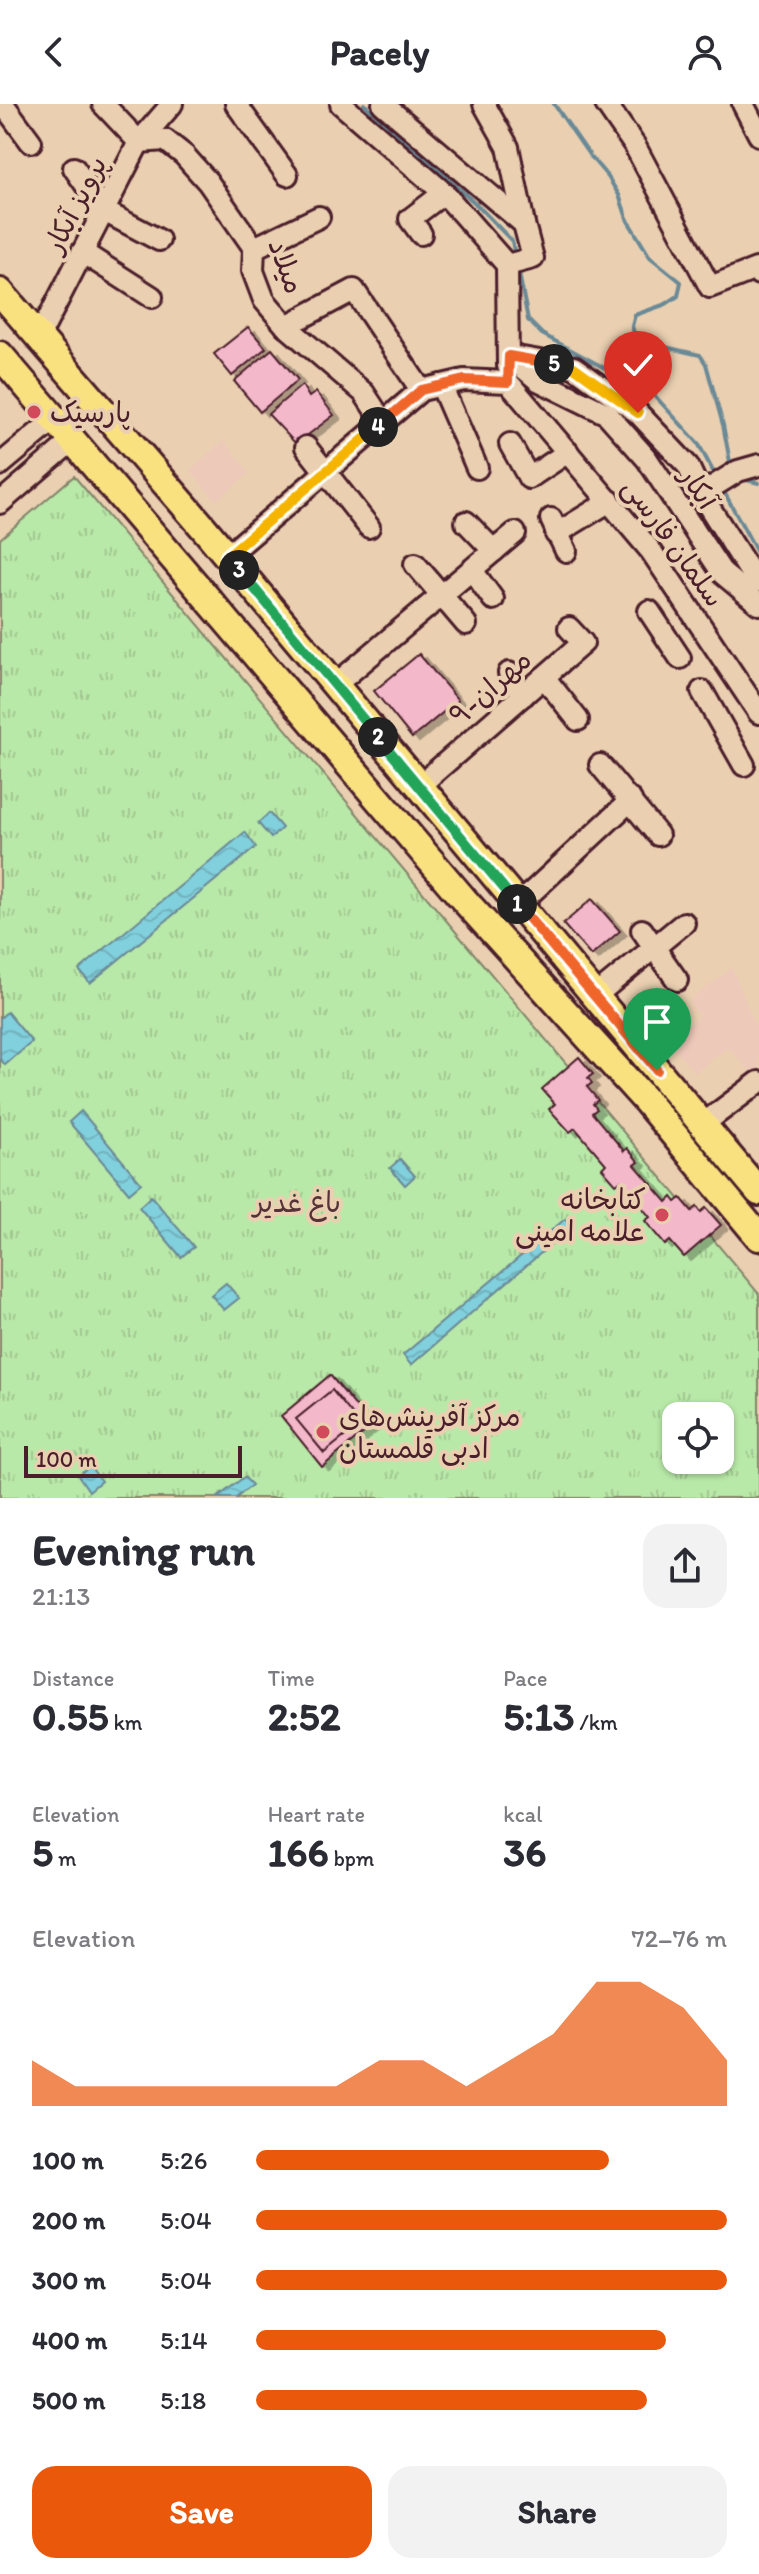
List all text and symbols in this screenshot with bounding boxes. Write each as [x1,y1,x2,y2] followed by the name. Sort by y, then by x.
[32,30,76,74] icon: back
[683,30,727,74] icon: person
[330,31,429,74] text: Pacely
[35,150,116,261] street label: پرویز آبکار
[261,234,313,298] street label: میلاد
[604,331,672,413] pin
[616,343,660,387] icon: check
[534,344,574,384] pin: 5
[548,350,560,377] text: 5
[50,395,131,431] place label: پارسیک
[25,403,43,421] marker: پارسیک
[358,407,398,447] pin: 4
[371,413,385,440] text: 4
[671,459,726,517] street label: آبکار
[615,471,732,614] street label: سلمان فارسی
[219,550,259,590] pin: 3
[233,556,245,583] text: 3
[442,642,538,732] street label: ۹-مهران
[358,717,398,757] pin: 2
[372,723,384,750] text: 2
[497,884,537,924] pin: 1
[512,890,522,917] text: 1
[623,988,691,1070] pin
[635,1000,679,1044] icon: arrive
[515,1182,646,1249] place label: کتابخانه علامه امینی
[251,1185,341,1222] park label: باغ غدیر
[653,1206,671,1224] marker: کتابخانه علامه امینی
[339,1399,521,1466] place label: مرکز آفرینش‌های ادبی قلمستان
[662,1402,734,1474] map controls
[662,1402,734,1474] button: locate
[314,1423,332,1441] marker: مرکز آفرینش‌های ادبی قلمستان
[24,1442,242,1478] scale bar
[36,1446,97,1473] text: 100 m
[32,1523,255,1576] text: Evening run
[643,1524,727,1608] button: share
[32,1580,90,1612] text: 21:13
[32,1665,114,1692] text: Distance
[268,1665,315,1692] text: Time
[503,1665,547,1692] text: Pace
[32,1692,108,1740] text: 0.55
[268,1692,341,1740] text: 2:52
[503,1692,575,1740] text: 5:13
[108,1709,143,1736] text: km
[575,1709,618,1736] text: /km
[32,1801,119,1828] text: Elevation
[268,1801,365,1828] text: Heart rate
[503,1801,542,1828] text: kcal
[32,1828,53,1876] text: 5
[268,1828,329,1876] text: 166
[503,1828,546,1876] text: 36
[53,1845,76,1872] text: m
[329,1845,374,1872] text: bpm
[32,1922,135,1954] text: Elevation
[632,1922,727,1954] text: 72–76 m
[32,2144,104,2176] text: 100 m
[160,2144,207,2176] text: 5:26
[32,2204,105,2236] text: 200 m
[160,2204,212,2236] text: 5:04
[32,2264,106,2296] text: 300 m
[160,2264,212,2296] text: 5:04
[32,2324,107,2356] text: 400 m
[160,2324,208,2356] text: 5:14
[32,2384,105,2416] text: 500 m
[160,2384,206,2416] text: 5:18
[32,2466,372,2558] button: Save
[388,2466,727,2558] button: Share

